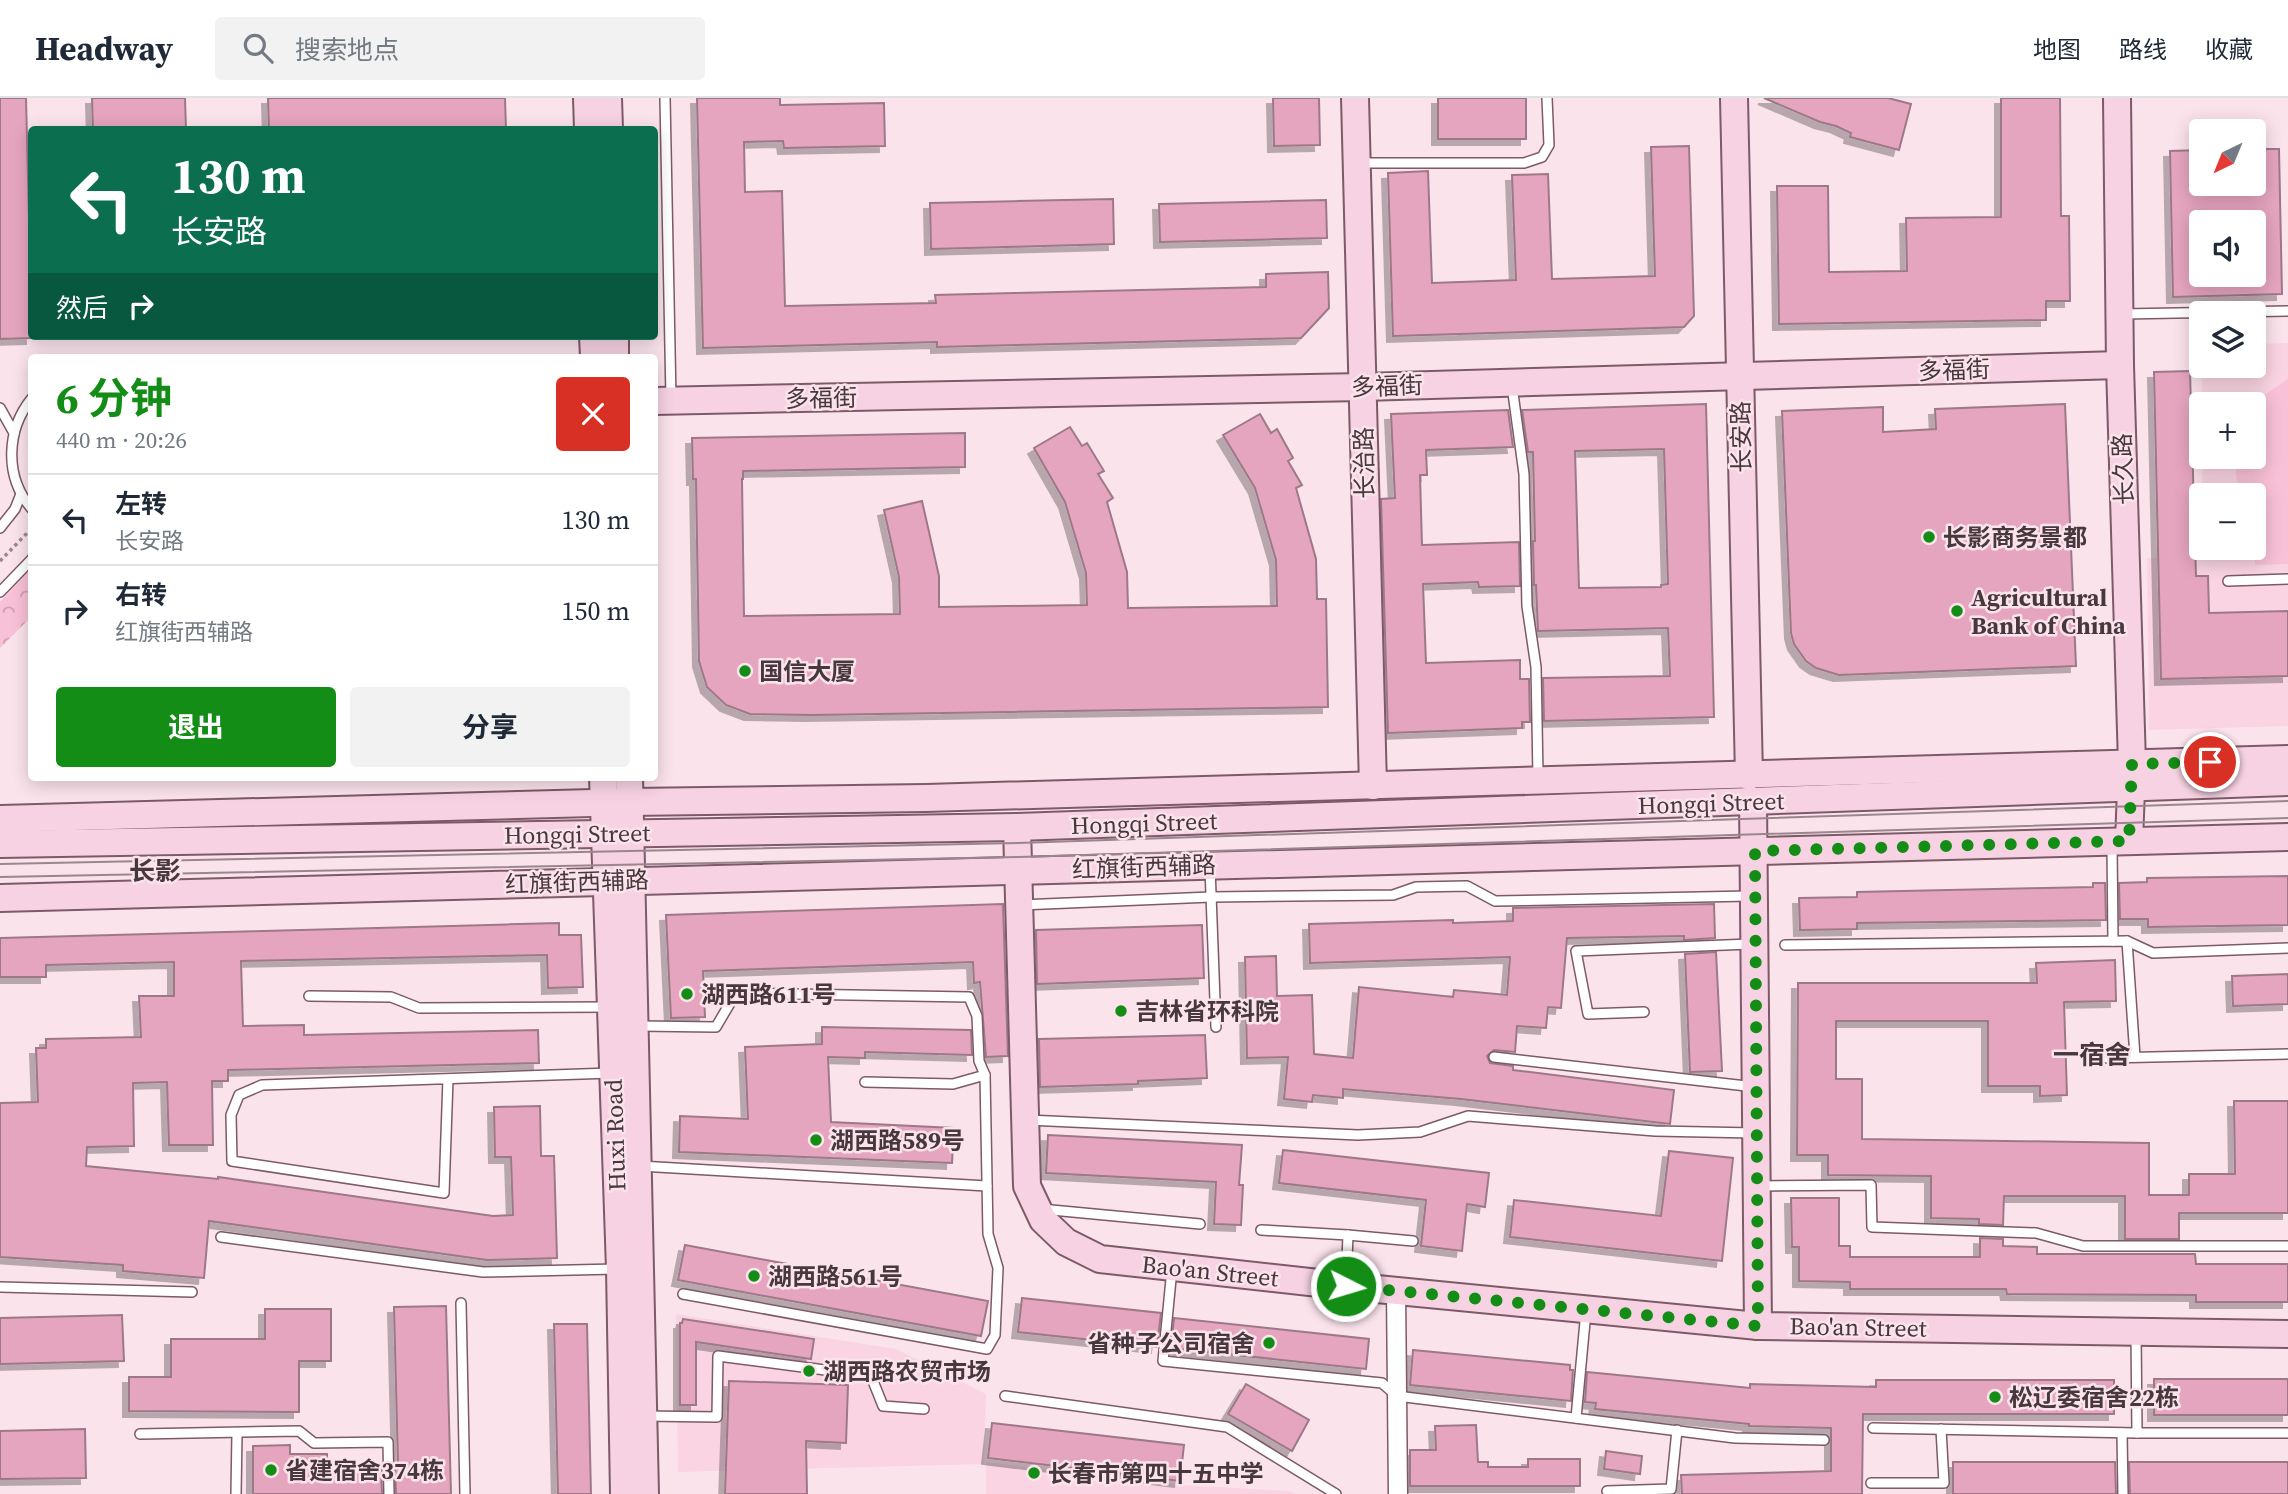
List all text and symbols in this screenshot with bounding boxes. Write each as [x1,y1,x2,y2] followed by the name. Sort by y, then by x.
[215,17,705,80] search box
[35,26,173,71] text: Headway
[239,29,277,67] icon: search
[295,32,399,68] text: 搜索地点
[2033,33,2081,66] text: 地图
[2119,33,2167,66] text: 路线
[2205,33,2253,66] text: 收藏
[2189,119,2266,196] north arrow
[2189,119,2266,560] map controls
[171,142,306,209] text: 130 m
[56,154,147,245] icon: left
[171,210,267,254] text: 长安路
[2189,210,2266,287] button: sound
[122,287,160,325] icon: right
[56,290,108,326] text: 然后
[2189,301,2266,378] button: layers
[1917,352,1991,388] street label: 多福街
[1350,368,1424,404] street label: 多福街
[56,369,172,427] text: 6 分钟
[556,377,630,451] button: close
[785,381,857,415] street label: 多福街
[2189,392,2266,469] button: +
[1724,401,1758,473] street label: 长安路
[56,424,187,456] text: 440 m · 20:26
[1347,427,1381,499] street label: 长治路
[2105,432,2141,506] street label: 长久路
[2189,483,2266,560] button: −
[115,486,167,522] text: 左转
[56,501,94,539] icon: left
[562,502,630,538] text: 130 m
[1943,521,2087,554] place label: 长影商务景都
[115,525,184,557] text: 长安路
[1921,529,1937,545] marker: 长影商务景都
[115,577,167,613] text: 右转
[1971,581,2126,642] place label: Agricultural Bank of China
[56,592,94,630] icon: right
[562,593,630,629] text: 150 m
[1949,603,1965,619] marker: Agricultural Bank of China
[115,616,253,648] text: 红旗街西辅路
[759,655,855,688] place label: 国信大厦
[737,663,753,679] marker: 国信大厦
[56,687,336,767] button: 退出
[350,687,630,767] button: 分享
[2180,732,2240,792] pin
[2191,743,2229,781] icon: arrive
[1637,784,1785,822] street label: Hongqi Street
[1070,804,1218,842] street label: Hongqi Street
[503,816,651,852] street label: Hongqi Street
[1071,848,1217,886] street label: 红旗街西辅路
[129,853,181,889] district label: 长影
[504,863,650,901] street label: 红旗街西辅路
[701,978,836,1011] place label: 湖西路611号
[679,986,695,1002] marker: 湖西路611号
[1135,995,1279,1028] place label: 吉林省环科院
[1113,1003,1129,1019] marker: 吉林省环科院
[2053,1037,2131,1073] district label: 一宿舍
[597,1078,633,1192] street label: Huxi Road
[830,1124,965,1157] place label: 湖西路589号
[808,1132,824,1148] marker: 湖西路589号
[1140,1247,1280,1295] street label: Bao'an Street
[1309,1249,1383,1323] position arrow
[768,1260,903,1293] place label: 湖西路561号
[746,1268,762,1284] marker: 湖西路561号
[1789,1309,1927,1345] street label: Bao'an Street
[1087,1327,1255,1360] place label: 省种子公司宿舍
[1261,1335,1277,1351] marker: 省种子公司宿舍
[823,1355,991,1388] place label: 湖西路农贸市场
[801,1363,817,1379] marker: 湖西路农贸市场
[2009,1381,2179,1414] place label: 松辽委宿舍22栋
[1987,1389,2003,1405] marker: 松辽委宿舍22栋
[285,1454,444,1487] place label: 省建宿舍374栋
[1048,1457,1264,1490] place label: 长春市第四十五中学
[263,1462,279,1478] marker: 省建宿舍374栋
[1026,1465,1042,1481] marker: 长春市第四十五中学

